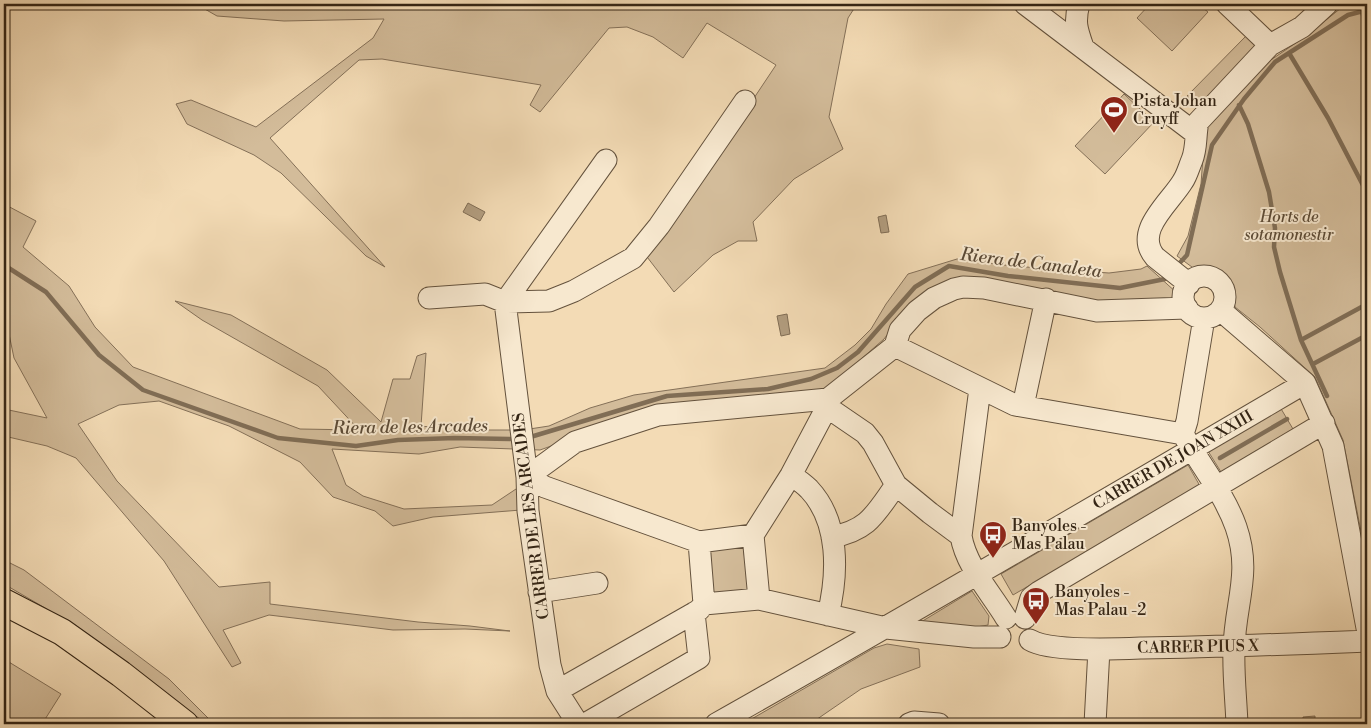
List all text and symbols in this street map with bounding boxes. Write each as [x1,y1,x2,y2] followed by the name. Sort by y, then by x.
[1133,91,1217,129] place label: Pista Johan Cruyff
[1099,95,1129,134] sports icon: Pista Johan Cruyff
[1243,207,1335,245] park label: Horts de sotamonestir
[958,243,1104,283] water label: Riera de Canaleta
[1089,406,1257,514] street label: CARRER DE JOAN XXIII
[508,412,554,620] street label: CARRER DE LES ARCADES
[331,414,488,440] water label: Riera de les Arcades
[1011,516,1087,554] place label: Banyoles - Mas Palau
[978,520,1008,559] bus stop icon: Banyoles - Mas Palau
[1054,582,1146,620] place label: Banyoles - Mas Palau -2
[1021,586,1051,625] bus stop icon: Banyoles - Mas Palau -2
[1137,636,1260,658] street label: CARRER PIUS X

